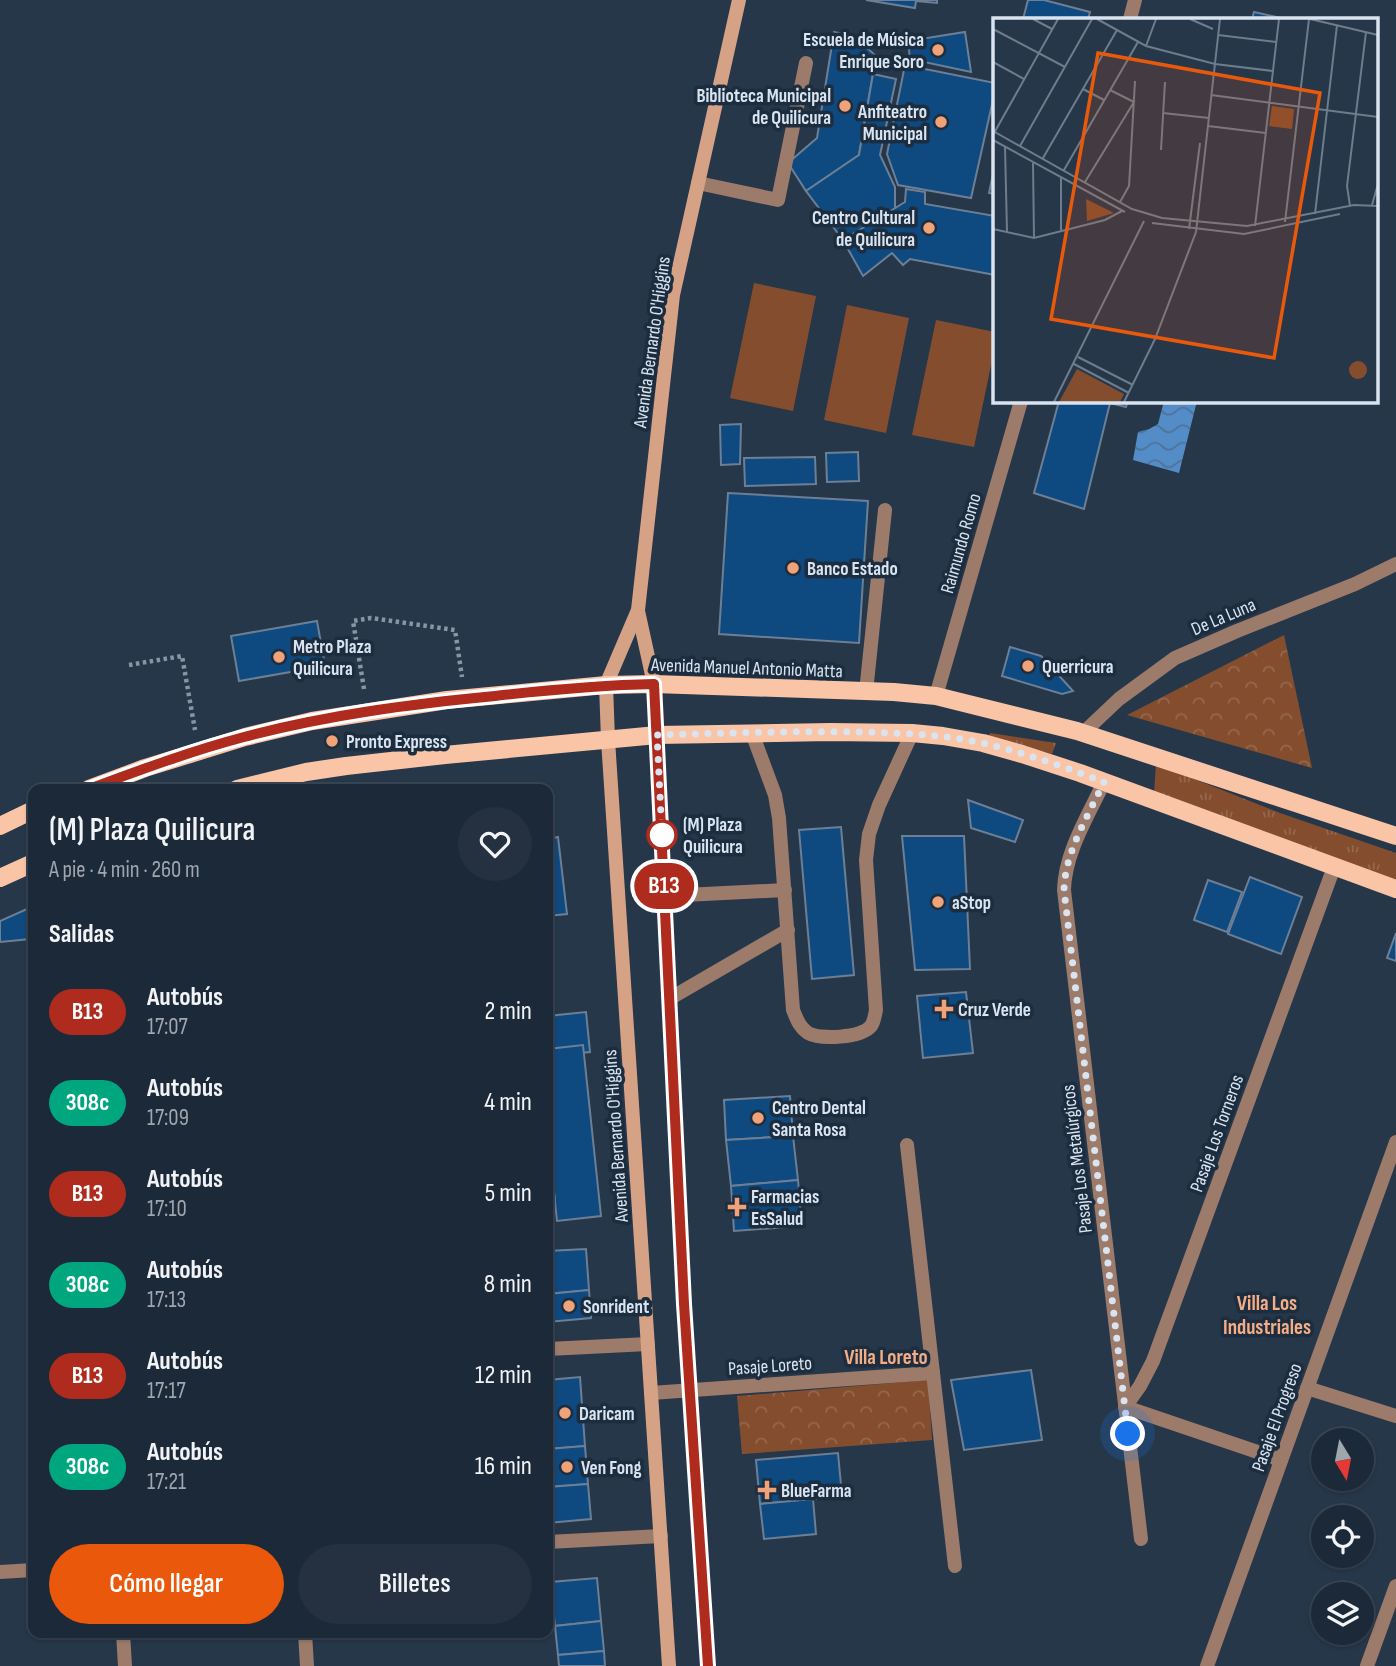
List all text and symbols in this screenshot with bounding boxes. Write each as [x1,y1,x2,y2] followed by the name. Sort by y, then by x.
[993,18,1378,402] inset map
[803,29,924,74] place label: Escuela de Música Enrique Soro
[930,42,946,58] marker: Escuela de Música Enrique Soro
[696,85,831,130] place label: Biblioteca Municipal de Quilicura
[837,98,853,114] marker: Biblioteca Municipal de Quilicura
[857,101,927,146] place label: Anfiteatro Municipal
[933,114,949,130] marker: Anfiteatro Municipal
[812,207,915,252] place label: Centro Cultural de Quilicura
[921,220,937,236] marker: Centro Cultural de Quilicura
[629,255,676,430] street label: Avenida Bernardo O'Higgins
[936,491,987,596] street label: Raimundo Romo
[807,558,898,581] place label: Banco Estado
[785,560,801,576] marker: Banco Estado
[1188,594,1259,641] street label: De La Luna
[293,636,372,681] place label: Metro Plaza Quilicura
[271,649,287,665] marker: Metro Plaza Quilicura
[650,654,843,683] street label: Avenida Manuel Antonio Matta
[1042,656,1114,679] place label: Querricura
[1020,658,1036,674] marker: Querricura
[346,731,447,754] place label: Pronto Express
[324,733,340,749] marker: Pronto Express
[458,807,532,881] button: heart
[49,810,256,850] text: (M) Plaza Quilicura
[683,814,743,859] place label: (M) Plaza Quilicura
[647,820,677,850] marker: (M) Plaza Quilicura
[49,856,200,884] text: A pie · 4 min · 260 m
[624,863,704,909] line badge: B13
[648,871,680,900] text: B13
[952,892,991,915] place label: aStop
[930,894,946,910] marker: aStop
[49,919,114,950] text: Salidas
[147,982,223,1013] text: Autobús
[484,996,532,1027] text: 2 min
[72,997,103,1026] text: B13
[958,999,1031,1022] place label: Cruz Verde
[936,1001,952,1017] marker: Cruz Verde
[147,1013,188,1041] text: 17:07
[599,1049,634,1224] street label: Avenida Bernardo O'Higgins
[1186,1072,1249,1195] street label: Pasaje Los Torneros
[147,1073,223,1104] text: Autobús
[1057,1083,1098,1234] street label: Pasaje Los Metalúrgicos
[484,1087,532,1118] text: 4 min
[66,1088,109,1117] text: 308c
[772,1097,866,1142] place label: Centro Dental Santa Rosa
[147,1104,189,1132] text: 17:09
[750,1110,766,1126] marker: Centro Dental Santa Rosa
[147,1164,223,1195] text: Autobús
[485,1178,532,1209] text: 5 min
[72,1179,103,1208] text: B13
[751,1186,819,1231] place label: Farmacias EsSalud
[147,1195,187,1223] text: 17:10
[729,1199,745,1215] marker: Farmacias EsSalud
[147,1255,223,1286] text: Autobús
[484,1269,532,1300] text: 8 min
[66,1270,109,1299] text: 308c
[147,1286,186,1314] text: 17:13
[1223,1291,1311,1340] district label: Villa Los Industriales
[583,1296,649,1319] place label: Sonrident
[561,1298,577,1314] marker: Sonrident
[844,1345,928,1370] district label: Villa Loreto
[147,1346,223,1377] text: Autobús
[727,1352,813,1381] street label: Pasaje Loreto
[475,1360,532,1391] text: 12 min
[1247,1360,1308,1475] street label: Pasaje El Progreso
[72,1361,103,1390] text: B13
[147,1377,186,1405] text: 17:17
[579,1403,634,1426] place label: Daricam
[557,1405,573,1421] marker: Daricam
[1110,1416,1145,1451] your location
[1311,1428,1374,1491] north arrow
[1311,1428,1374,1645] map controls
[147,1437,223,1468] text: Autobús
[475,1451,532,1482] text: 16 min
[66,1452,109,1481] text: 308c
[581,1457,641,1480] place label: Ven Fong
[559,1459,575,1475] marker: Ven Fong
[147,1468,186,1496] text: 17:21
[781,1480,852,1503] place label: BlueFarma
[759,1482,775,1498] marker: BlueFarma
[1311,1505,1374,1568] button: locate
[49,1544,284,1624] button: Cómo llegar
[298,1544,532,1624] button: Billetes
[1311,1582,1374,1645] button: layers

